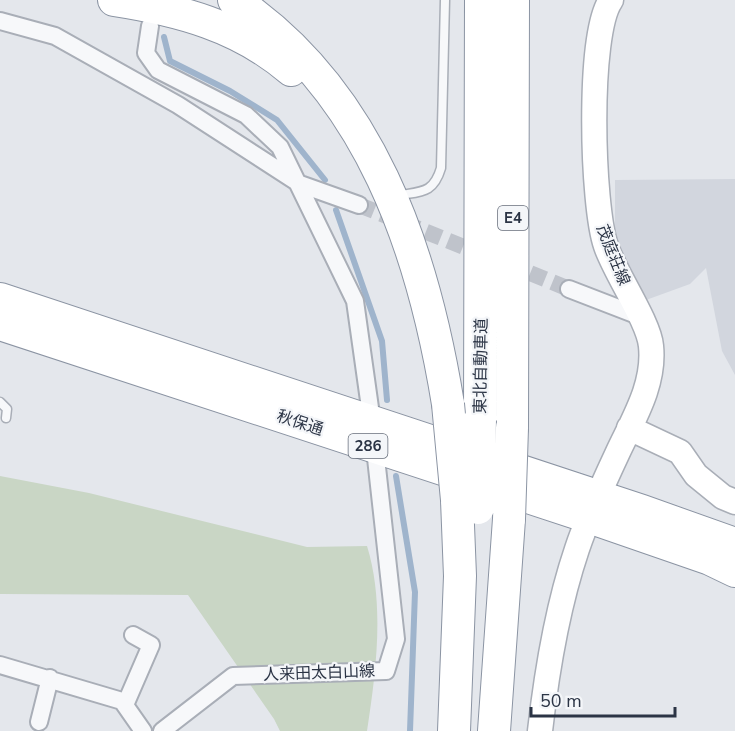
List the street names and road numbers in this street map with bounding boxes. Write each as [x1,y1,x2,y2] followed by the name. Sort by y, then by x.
[498,206,528,230] road number: E4
[591,221,635,289] street label: 茂庭荘線
[469,318,493,414] street label: 東北自動車道
[274,405,326,441] street label: 秋保通
[348,434,388,458] road number: 286
[263,660,375,686] street label: 人来田太白山線

